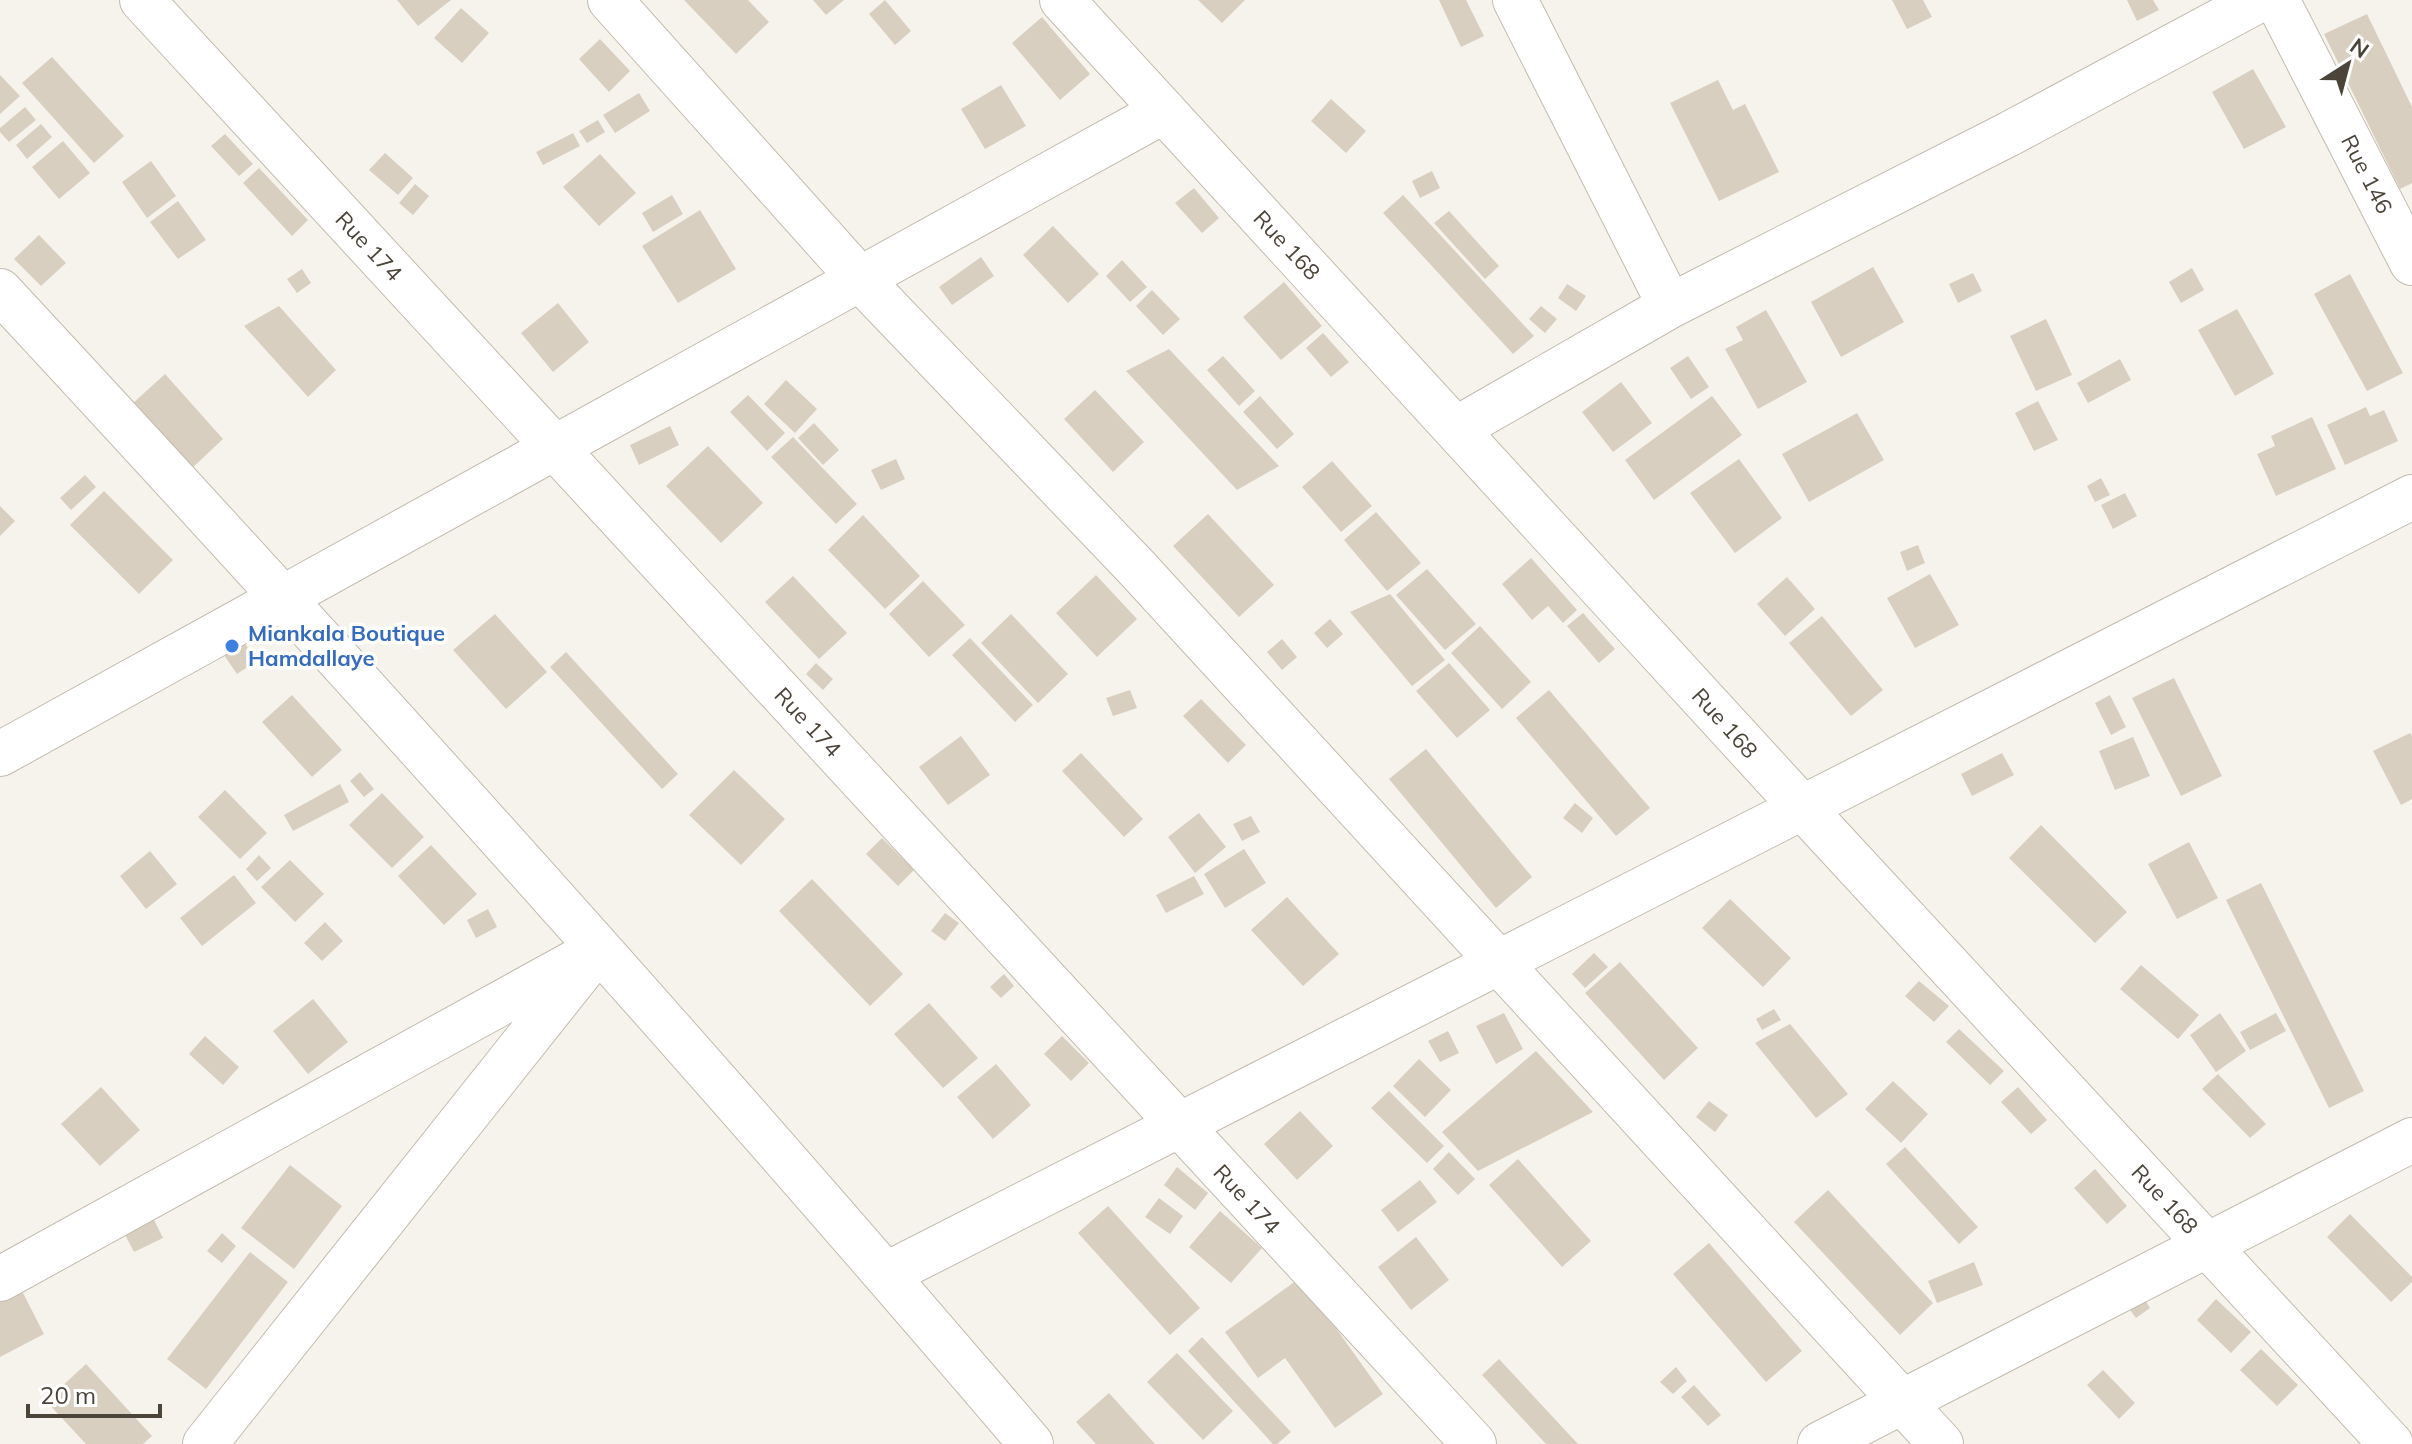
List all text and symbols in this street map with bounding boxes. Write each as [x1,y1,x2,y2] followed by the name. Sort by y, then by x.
[2308,24,2388,104] north arrow
[2345,32,2375,64] text: N
[2335,130,2399,218] street label: Rue 146
[1248,204,1326,286] street label: Rue 168
[330,205,408,287] street label: Rue 174
[248,619,445,672] place label: Miankala Boutique Hamdallaye
[223,637,241,655] marker: Miankala Boutique Hamdallaye
[769,681,847,763] street label: Rue 174
[1686,682,1764,764] street label: Rue 168
[1208,1158,1286,1240] street label: Rue 174
[2126,1158,2204,1240] street label: Rue 168
[28,1368,160,1418] scale bar
[40,1380,96,1410] text: 20 m

